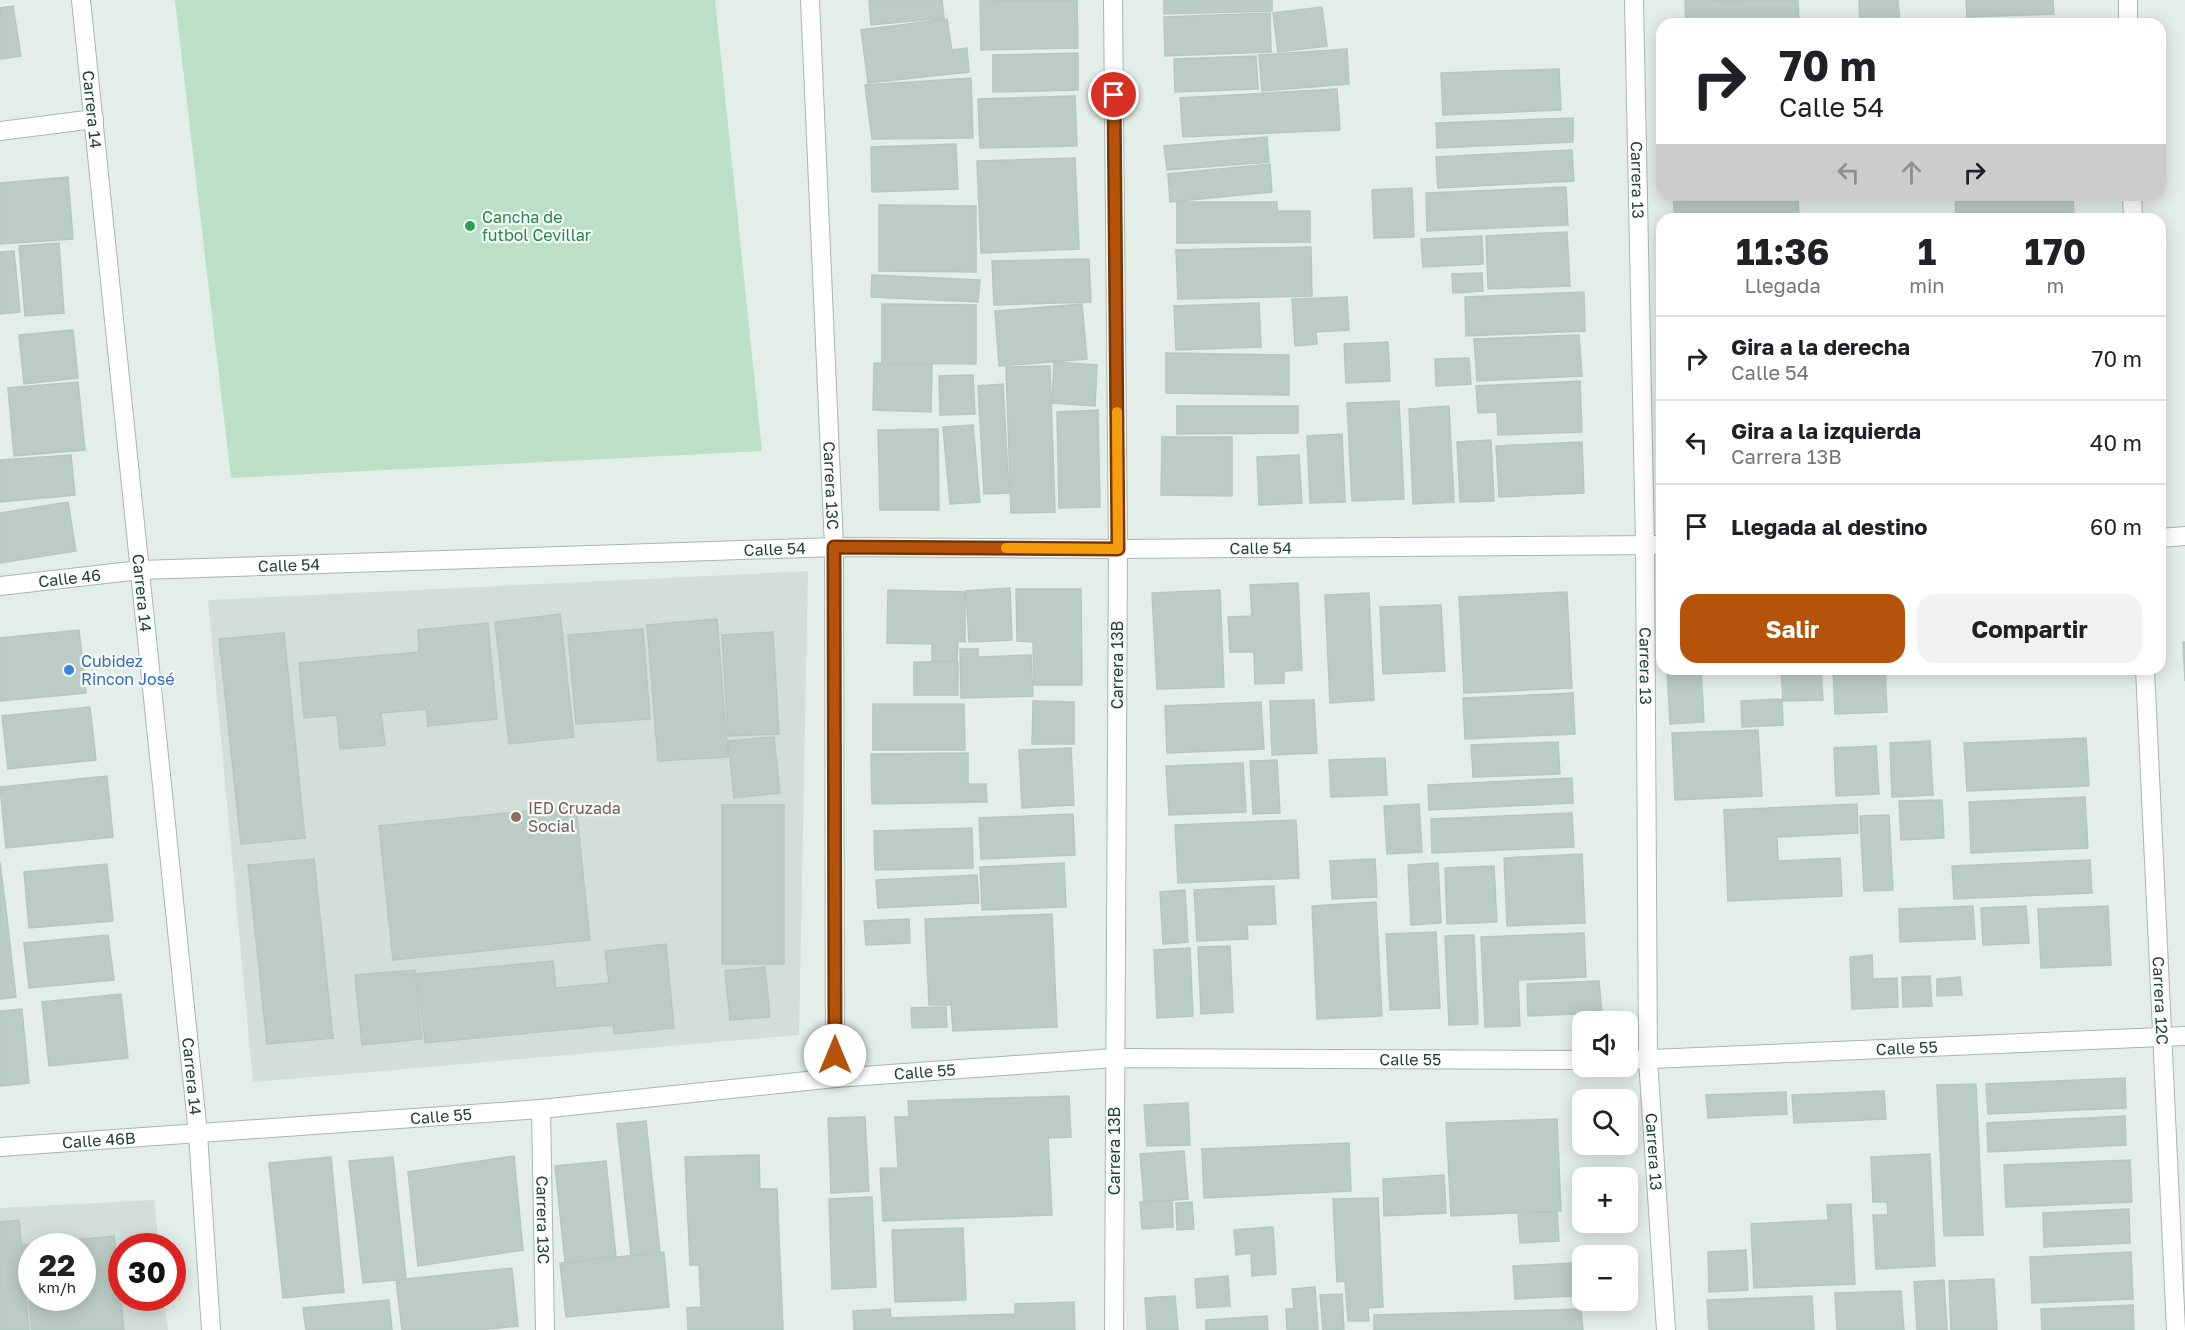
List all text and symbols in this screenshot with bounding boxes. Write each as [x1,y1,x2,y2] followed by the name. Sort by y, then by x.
[1779,40,1876,90] text: 70 m
[1680,42,1758,120] icon: right
[78,69,106,149] street label: Carrera 14
[1088,69,1139,120] pin
[1097,78,1130,111] icon: arrive
[1779,91,1884,123] text: Calle 54
[1627,141,1648,219] street label: Carrera 13
[1832,156,1865,189] icon: left
[1895,156,1928,189] icon: ahead
[1958,156,1991,189] icon: right
[482,207,591,245] place label: Cancha de futbol Cevillar
[463,219,477,233] marker: Cancha de futbol Cevillar
[1736,230,1829,273] text: 11:36
[1918,230,1936,273] text: 1
[2025,230,2086,273] text: 170
[1745,273,1821,297] text: Llegada
[1909,273,1945,297] text: min
[2046,273,2064,297] text: m
[1731,333,1910,360] text: Gira a la derecha
[1680,342,1713,375] icon: right
[2092,345,2142,372] text: 70 m
[1731,360,1809,384] text: Calle 54
[1731,417,1921,444] text: Gira a la izquierda
[1680,426,1713,459] icon: left
[2090,429,2142,456] text: 40 m
[819,441,843,530] street label: Carrera 13C
[1731,444,1842,468] text: Carrera 13B
[1680,510,1713,543] icon: arrive
[1731,513,1928,540] text: Llegada al destino
[2090,513,2142,540] text: 60 m
[743,538,806,560] street label: Calle 54
[1229,538,1292,558] street label: Calle 54
[128,553,156,633] street label: Carrera 14
[258,554,321,576] street label: Calle 54
[37,565,102,592] street label: Calle 46
[1680,594,1905,663] button: Salir
[1917,594,2142,663] button: Compartir
[1107,621,1127,709] street label: Carrera 13B
[1635,627,1656,705] street label: Carrera 13
[81,651,174,689] place label: Cubidez Rincon José
[62,663,76,677] marker: Cubidez Rincon José
[528,798,621,836] place label: IED Cruzada Social
[509,810,523,824] marker: IED Cruzada Social
[2148,956,2173,1045] street label: Carrera 12C
[1572,1011,1638,1311] map controls
[1572,1011,1638,1077] button: sound
[803,1023,867,1087] position arrow
[178,1036,206,1116] street label: Carrera 14
[1875,1037,1938,1059] street label: Calle 55
[1379,1049,1441,1069] street label: Calle 55
[893,1059,956,1084] street label: Calle 55
[1572,1089,1638,1155] button: search
[409,1104,472,1128] street label: Calle 55
[1104,1107,1124,1195] street label: Carrera 13B
[1642,1112,1667,1191] street label: Carrera 13
[61,1128,136,1153] street label: Calle 46B
[1572,1167,1638,1233] button: +
[532,1175,554,1265] street label: Carrera 13C
[108,1233,186,1311] speed limit sign: 30
[1572,1245,1638,1311] button: −
[39,1247,75,1283] text: 22
[38,1278,76,1296] text: km/h

